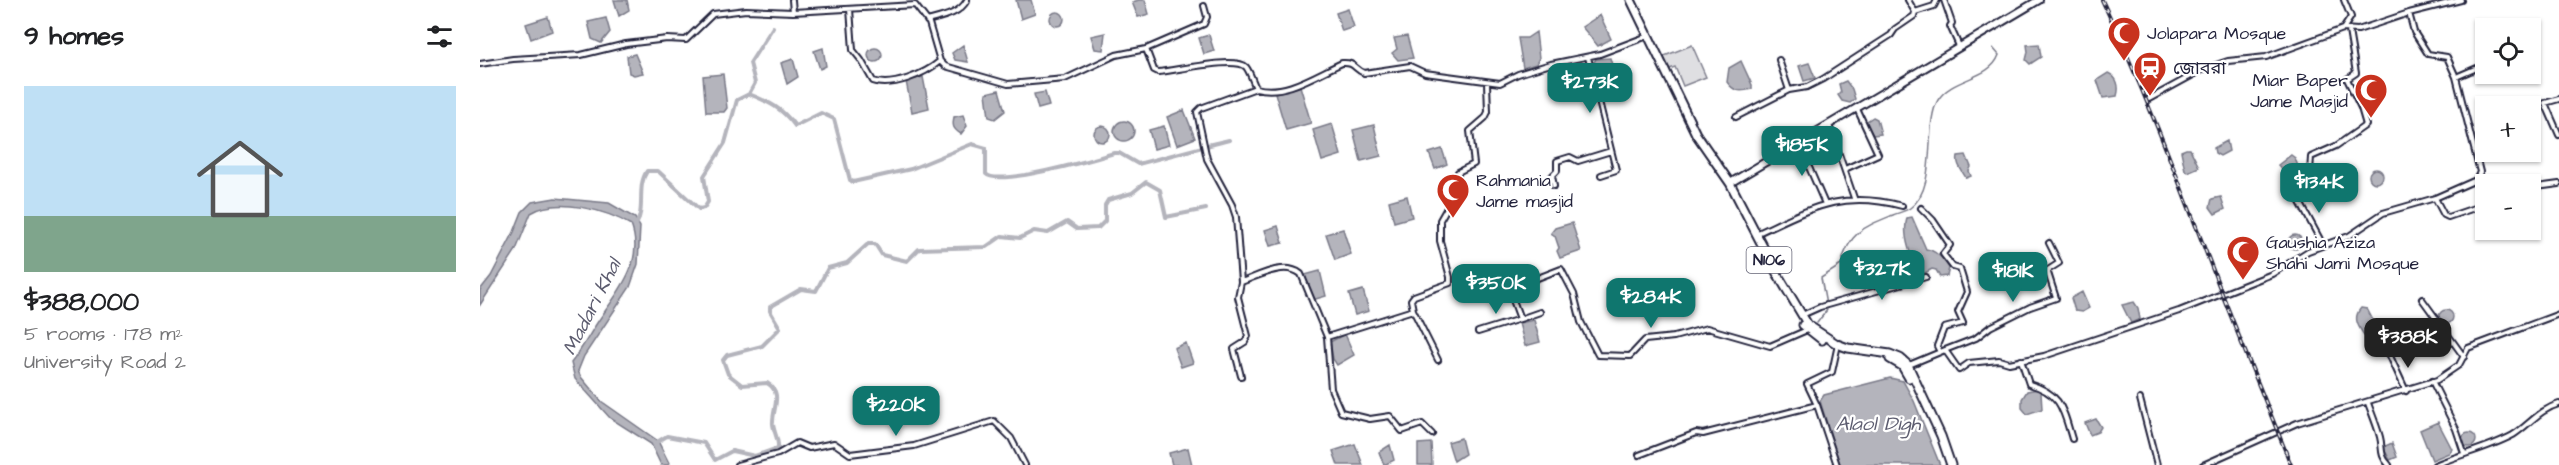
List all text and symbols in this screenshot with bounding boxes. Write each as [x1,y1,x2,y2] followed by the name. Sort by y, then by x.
[2106,15,2142,62] mosque icon: Jolapara Mosque
[24,18,124,54] text: 9 homes
[2475,18,2541,240] map controls
[2475,18,2541,84] button: locate
[423,20,456,53] icon: filters
[2147,21,2287,46] place label: Jolapara Mosque
[2132,50,2168,97] station icon: জোবরা
[2173,56,2226,81] place label: জোবরা
[1548,63,1632,114] pin: $273K
[1561,68,1619,96] text: $273K
[2250,68,2348,114] place label: Miar Baper Jame Masjid
[2353,72,2389,119] mosque icon: Miar Baper Jame Masjid
[2475,96,2541,162] button: +
[186,125,294,233] icon: home
[1760,126,1844,177] pin: $185K
[1776,131,1828,159] text: $185K
[2277,163,2361,214] pin: $134K
[1476,168,1573,214] place label: Rahmania Jame masjid
[2294,168,2344,196] text: $134K
[1435,172,1471,219] mosque icon: Rahmania Jame masjid
[2475,174,2541,240] button: −
[2266,230,2420,276] place label: Gaushia Aziza Shahi Jami Mosque
[2225,234,2261,281] mosque icon: Gaushia Aziza Shahi Jami Mosque
[1746,247,1792,273] road number: N106
[1840,250,1924,301] pin: $327K
[556,252,630,360] water label: Madari Khal
[1971,252,2055,303] pin: $181K
[1853,255,1911,283] text: $327K
[1992,257,2034,285] text: $181K
[1454,264,1538,315] pin: $350K
[1466,269,1526,297] text: $350K
[1609,278,1693,329] pin: $284K
[1620,283,1682,311] text: $284K
[24,284,139,320] text: $388,000
[2366,318,2450,369] pin: $388K
[24,320,183,348] text: 5 rooms · 178 m²
[2378,323,2438,351] text: $388K
[24,348,186,376] text: University Road 2
[854,386,938,437] pin: $220K
[867,391,925,419] text: $220K
[1836,410,1921,439] water label: Alaol Digh

